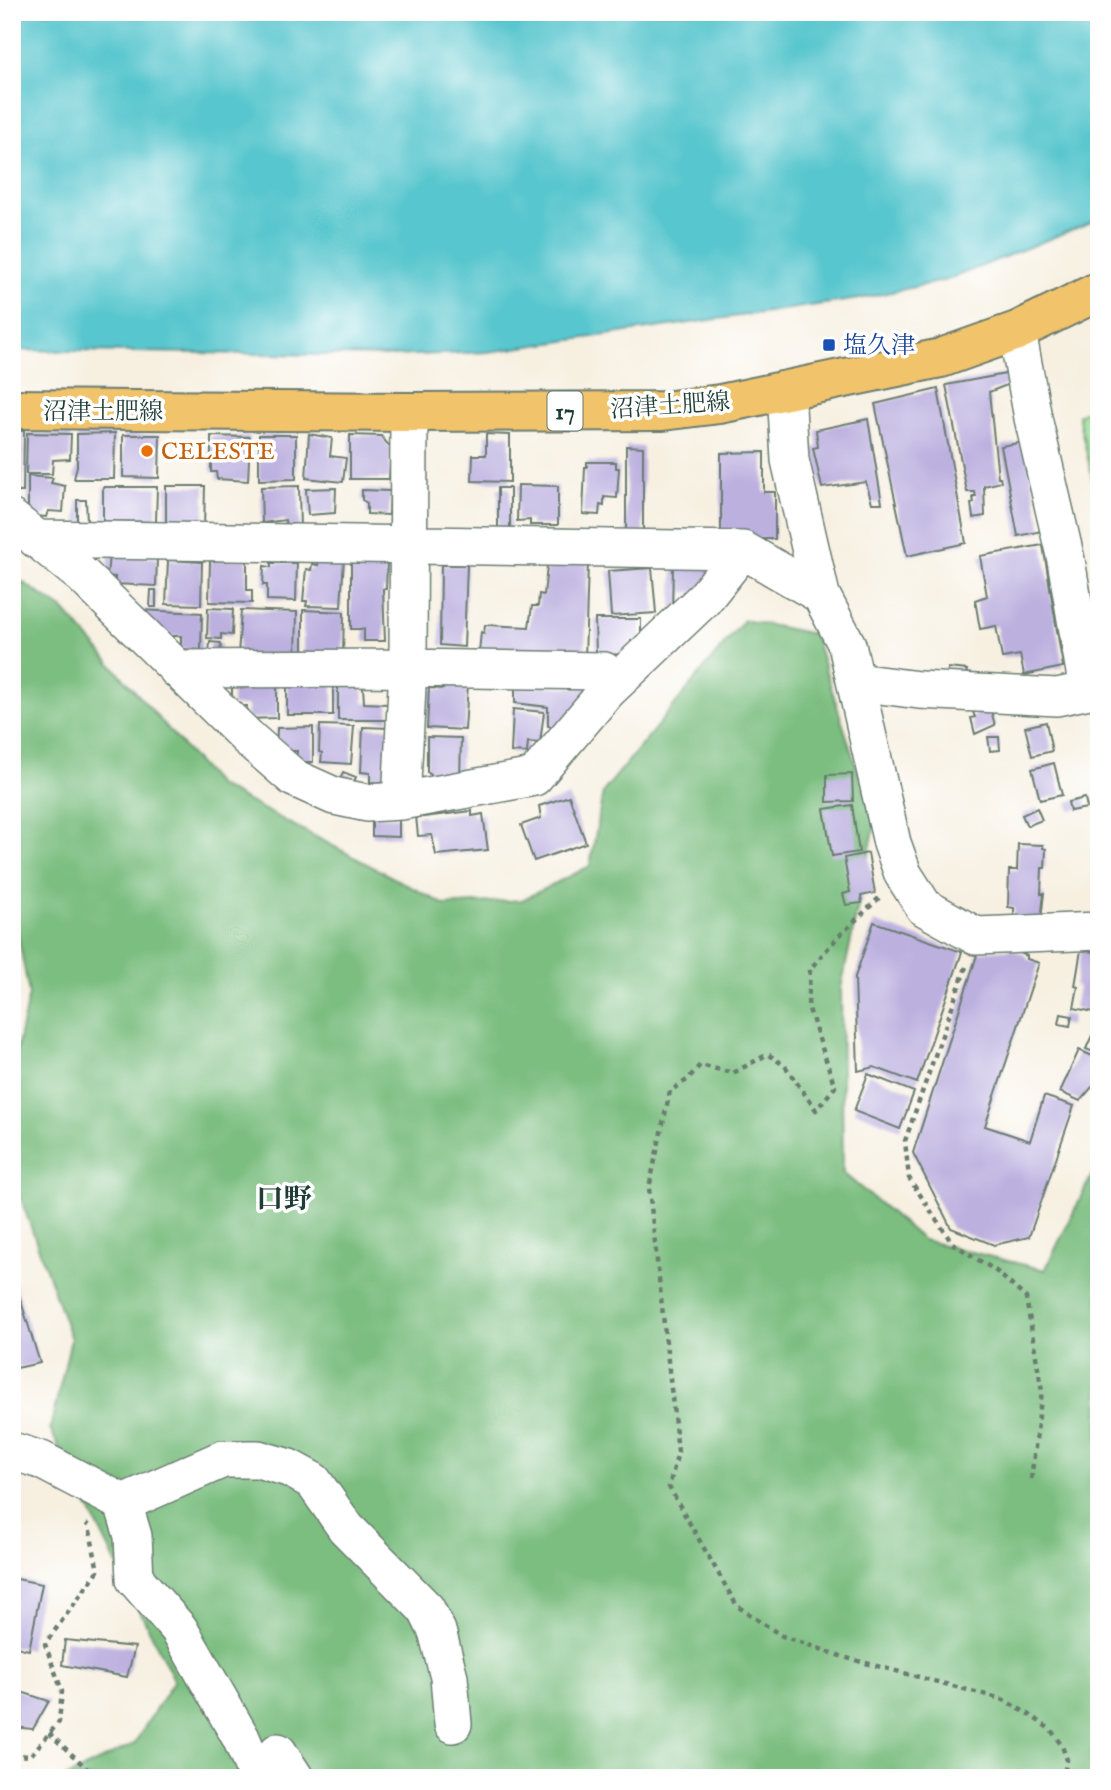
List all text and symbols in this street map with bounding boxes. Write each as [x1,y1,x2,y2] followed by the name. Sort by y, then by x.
[843,331,915,362] place label: 塩久津
[821,337,837,353] marker: 塩久津
[609,387,731,426] street label: 沼津土肥線
[548,392,582,430] road number: 17
[43,397,163,428] street label: 沼津土肥線
[161,437,275,468] place label: CELESTE
[139,443,155,459] marker: CELESTE
[256,1183,312,1218] district label: 口野

